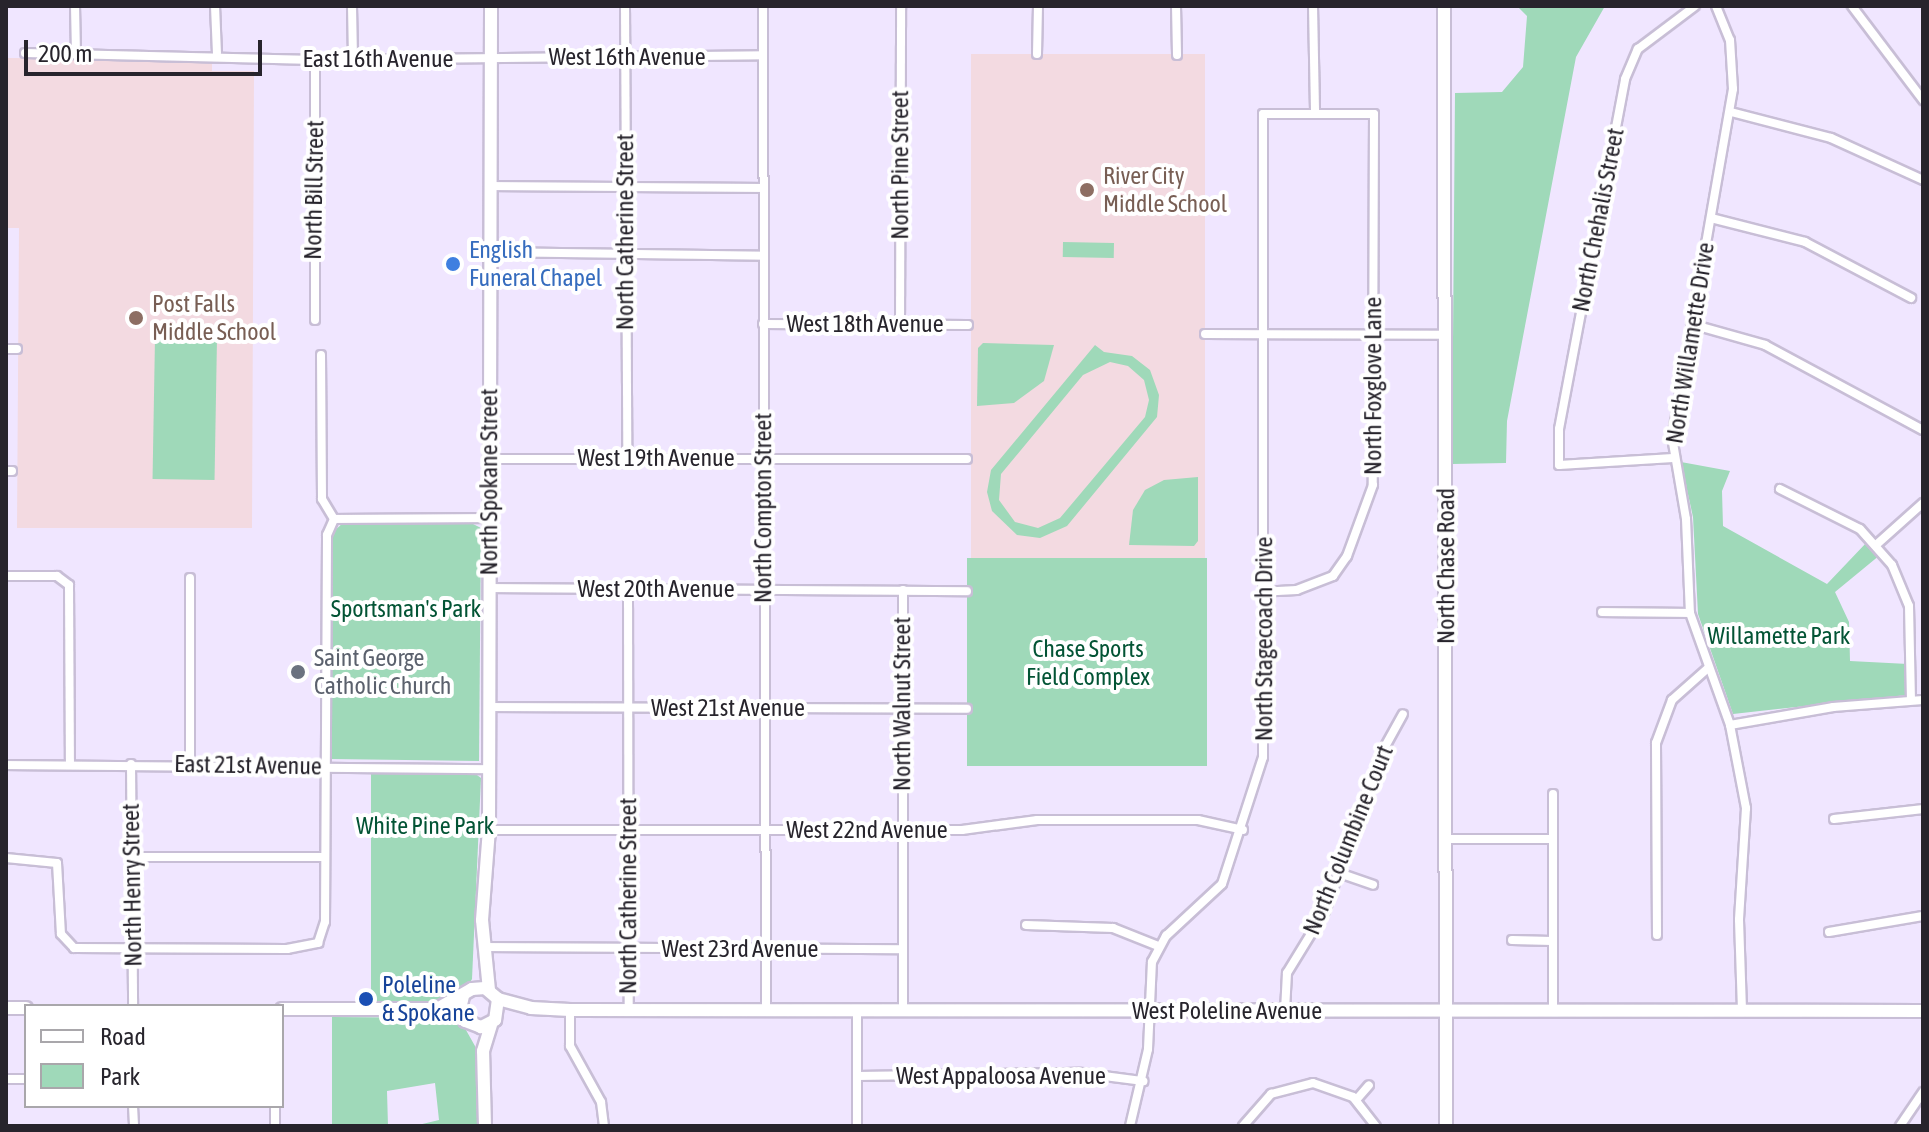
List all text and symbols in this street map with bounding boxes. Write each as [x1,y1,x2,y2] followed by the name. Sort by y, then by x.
[28,24,266,74] scale bar
[38,40,92,67] text: 200 m
[548,43,706,71] street label: West 16th Avenue
[303,45,453,73] street label: East 16th Avenue
[886,90,914,240] street label: North Pine Street
[298,120,330,260] street label: North Bill Street
[1566,126,1630,314] street label: North Chehalis Street
[611,134,639,330] street label: North Catherine Street
[1103,162,1227,218] place label: River City Middle School
[1078,181,1096,199] marker: River City Middle School
[469,236,602,292] place label: English Funeral Chapel
[1660,240,1720,446] street label: North Willamette Drive
[444,255,462,273] marker: English Funeral Chapel
[152,290,276,346] place label: Post Falls Middle School
[1359,297,1387,475] street label: North Foxglove Lane
[127,309,145,327] marker: Post Falls Middle School
[786,310,944,338] street label: West 18th Avenue
[475,388,503,576] street label: North Spokane Street
[749,413,777,603] street label: North Compton Street
[577,444,735,472] street label: West 19th Avenue
[1432,488,1460,644] street label: North Chase Road
[1250,537,1278,741] street label: North Stagecoach Drive
[577,575,735,603] street label: West 20th Avenue
[331,595,481,623] park label: Sportsman's Park
[888,617,916,791] street label: North Walnut Street
[1708,622,1850,650] park label: Willamette Park
[1026,635,1150,691] park label: Chase Sports Field Complex
[314,644,451,700] place label: Saint George Catholic Church
[289,663,307,681] marker: Saint George Catholic Church
[651,694,805,722] street label: West 21st Avenue
[1297,741,1399,939] street label: North Columbine Court
[174,749,322,781] street label: East 21st Avenue
[614,798,642,994] street label: North Catherine Street
[116,803,148,967] street label: North Henry Street
[356,812,494,840] park label: White Pine Park
[786,816,948,844] street label: West 22nd Avenue
[662,935,818,963] street label: West 23rd Avenue
[382,971,475,1027] place label: Poleline & Spokane
[357,990,375,1008] marker: Poleline & Spokane
[1132,997,1322,1025] street label: West Poleline Avenue
[24,1004,284,1108] legend
[100,1023,146,1050] text: Road
[896,1062,1106,1090] street label: West Appaloosa Avenue
[100,1063,140,1090] text: Park

